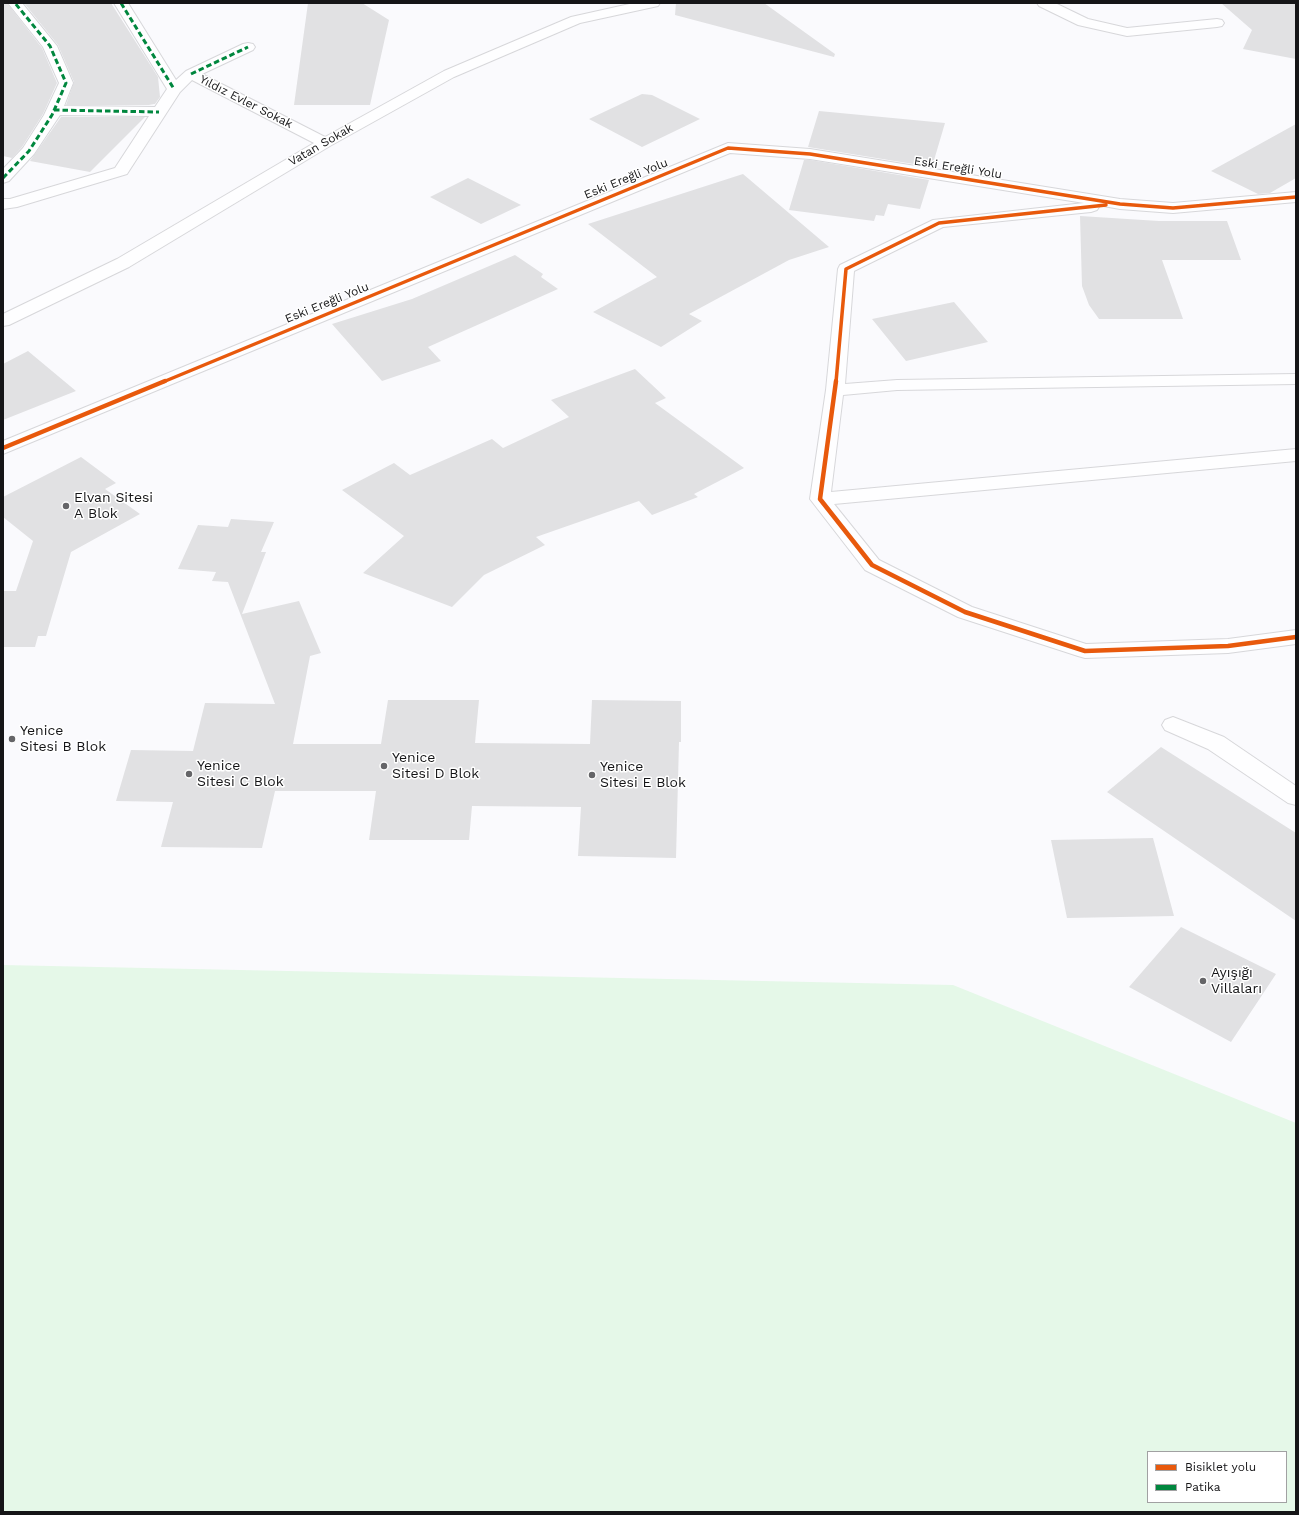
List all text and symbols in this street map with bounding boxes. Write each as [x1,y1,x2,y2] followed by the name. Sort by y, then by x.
[197,72,295,132] street label: Yıldız Evler Sokak
[286,121,356,169] street label: Vatan Sokak
[913,154,1003,182] street label: Eski Ereğli Yolu
[582,156,670,202] street label: Eski Ereğli Yolu
[283,280,371,326] street label: Eski Ereğli Yolu
[74,490,153,522] place label: Elvan Sitesi A Blok
[61,501,71,511] marker: Elvan Sitesi A Blok
[20,723,106,756] place label: Yenice Sitesi B Blok
[7,734,17,744] marker: Yenice Sitesi B Blok
[392,750,479,782] place label: Yenice Sitesi D Blok
[197,758,284,790] place label: Yenice Sitesi C Blok
[600,759,686,792] place label: Yenice Sitesi E Blok
[379,761,389,771] marker: Yenice Sitesi D Blok
[184,769,194,779] marker: Yenice Sitesi C Blok
[587,770,597,780] marker: Yenice Sitesi E Blok
[1211,965,1262,998] place label: Ayışığı Villaları
[1198,976,1208,986] marker: Ayışığı Villaları
[1147,1451,1287,1503] legend
[1185,1460,1256,1474] text: Bisiklet yolu
[1185,1480,1221,1494] text: Patika

